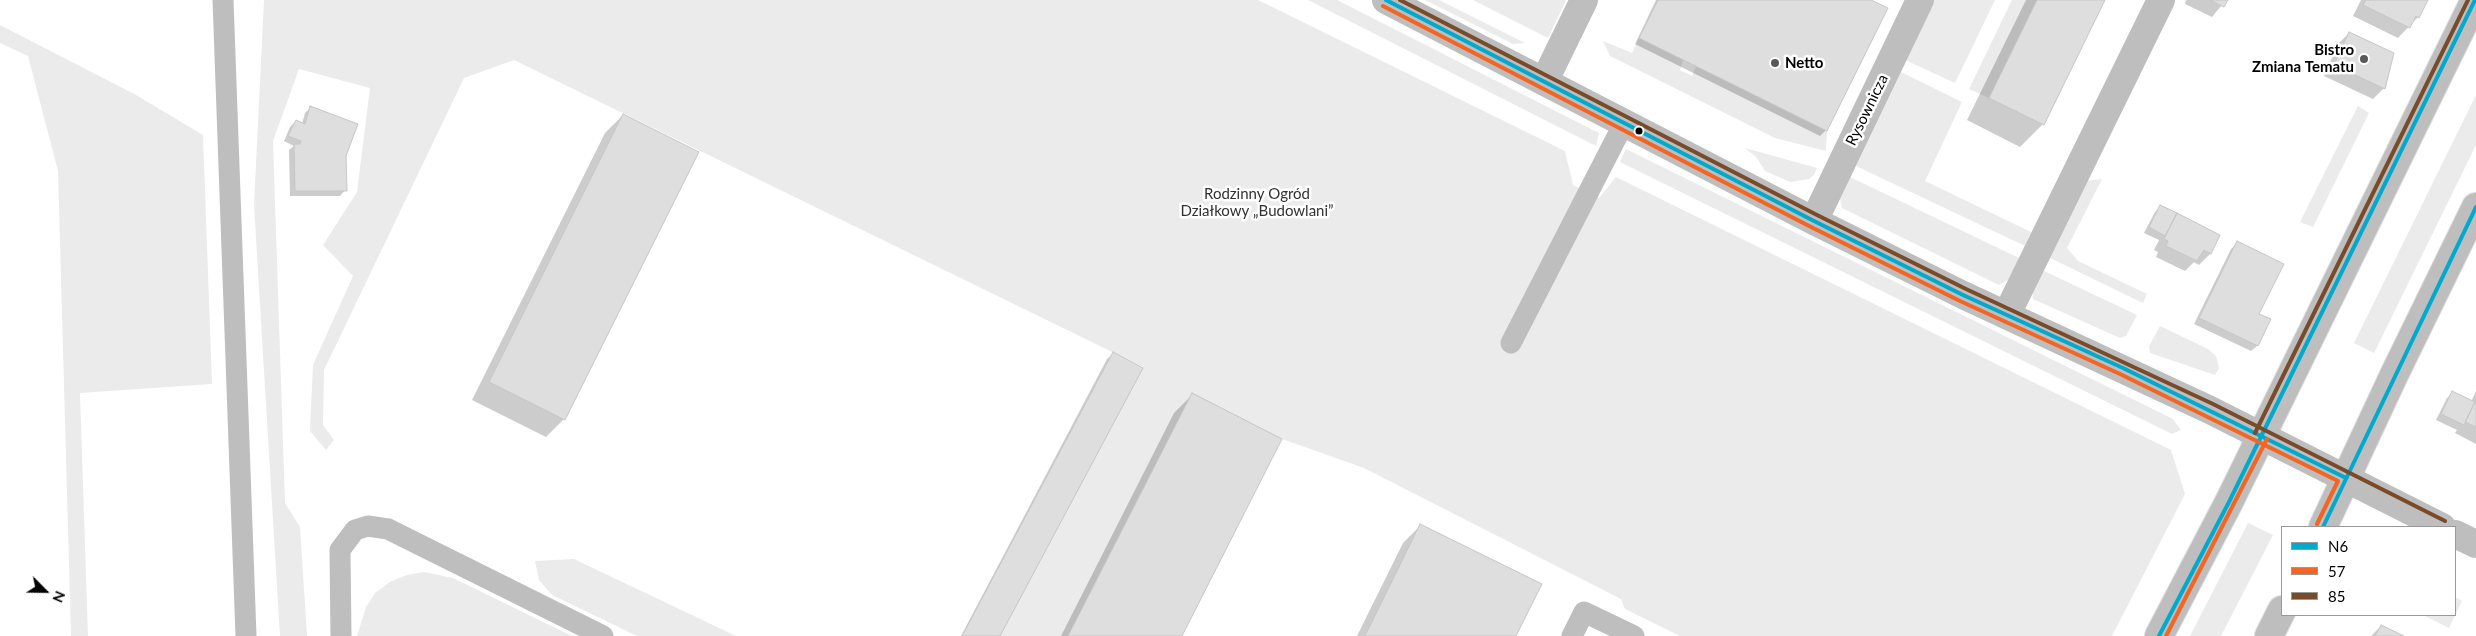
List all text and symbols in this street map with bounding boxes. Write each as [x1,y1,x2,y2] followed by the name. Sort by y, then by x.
[2252,41,2354,76] place label: Bistro Zmiana Tematu
[2358,53,2370,65] marker: Bistro Zmiana Tematu
[1785,54,1823,72] place label: Netto
[1769,57,1781,69] marker: Netto
[1842,72,1892,148] street label: Rysownicza
[1634,126,1644,136] unlabelled marker
[1180,185,1334,220] park label: Rodzinny Ogród Działkowy „Budowlani”
[2281,526,2456,616] legend
[2328,537,2348,555] text: N6
[2328,562,2345,580] text: 57
[20,566,70,616] north arrow
[2328,587,2345,605] text: 85
[49,589,69,605] text: N

